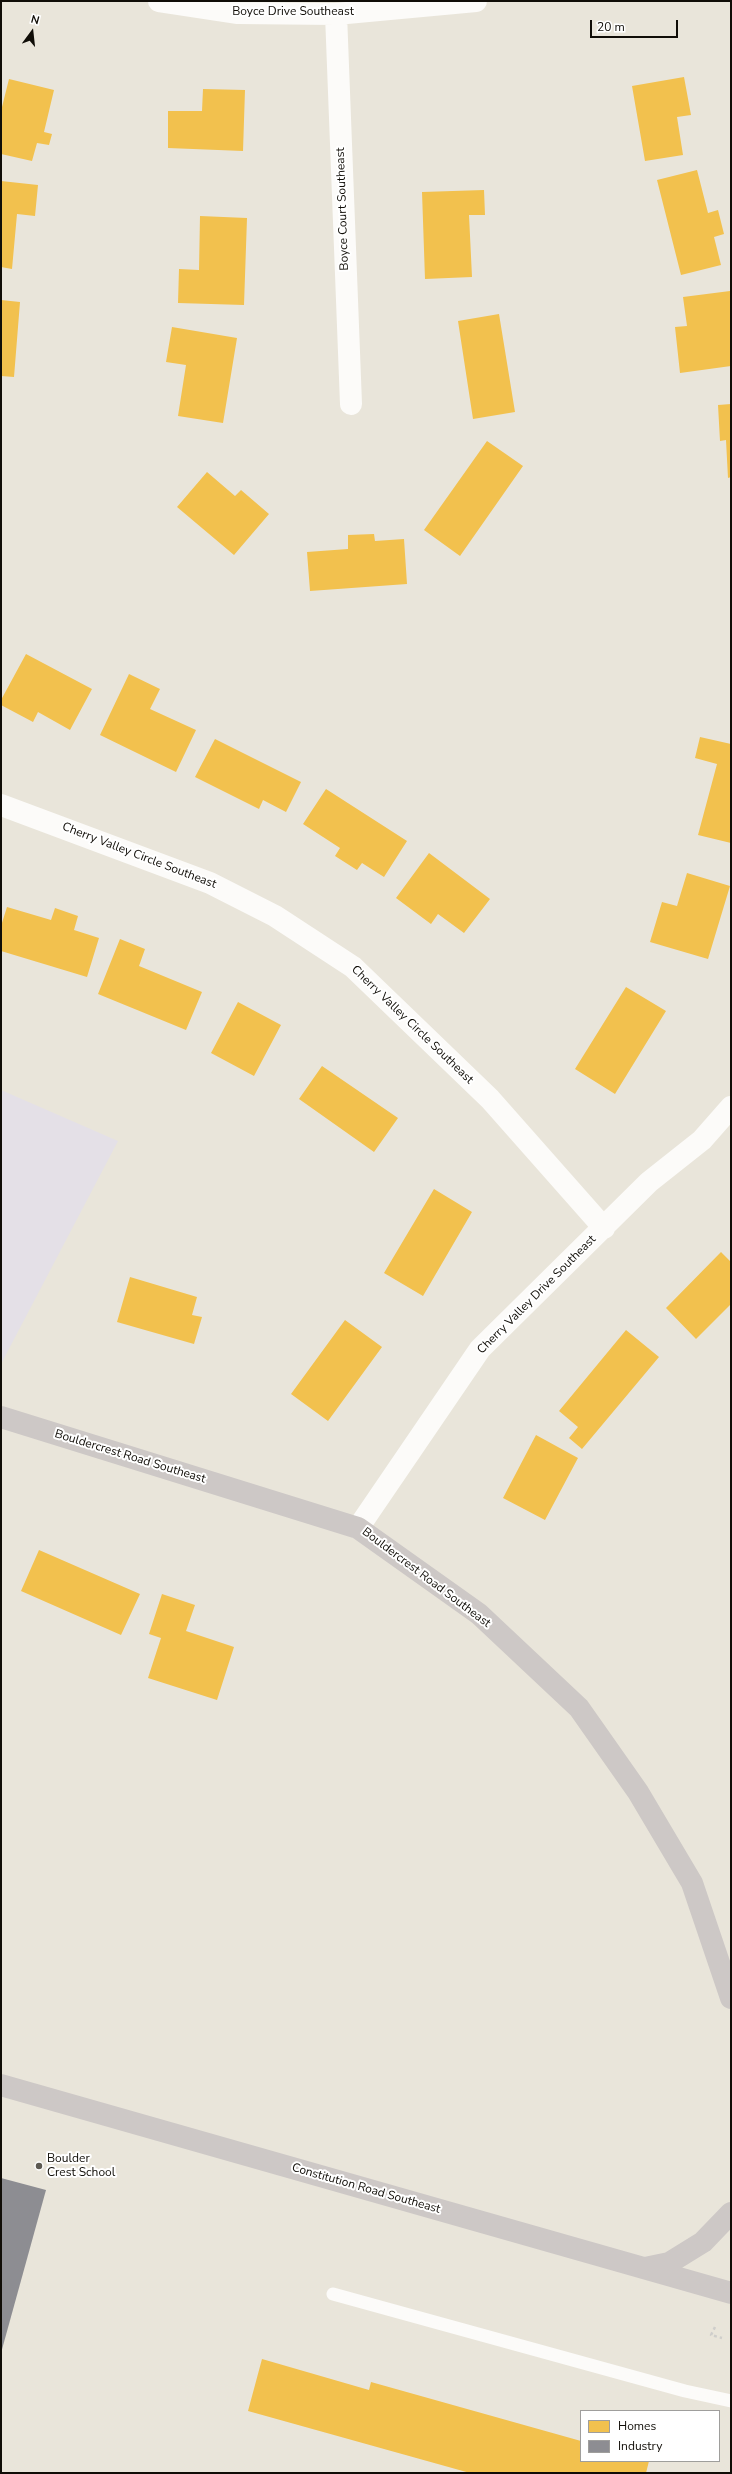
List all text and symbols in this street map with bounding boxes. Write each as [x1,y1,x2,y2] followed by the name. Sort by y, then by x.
[232,5,354,19] street label: Boyce Drive Southeast
[12,12,52,52] north arrow
[29,12,41,28] text: N
[592,12,680,38] scale bar
[597,19,625,35] text: 20 m
[334,147,352,271] street label: Boyce Court Southeast
[60,820,218,892] street label: Cherry Valley Circle Southeast
[348,963,476,1087] street label: Cherry Valley Circle Southeast
[475,1233,599,1357] street label: Cherry Valley Drive Southeast
[53,1427,207,1487] street label: Bouldercrest Road Southeast
[359,1525,493,1631] street label: Bouldercrest Road Southeast
[47,2152,115,2180] place label: Boulder Crest School
[34,2161,44,2171] marker: Boulder Crest School
[290,2161,442,2217] street label: Constitution Road Southeast
[580,2410,720,2462] legend
[618,2418,656,2434] text: Homes
[618,2438,662,2454] text: Industry

